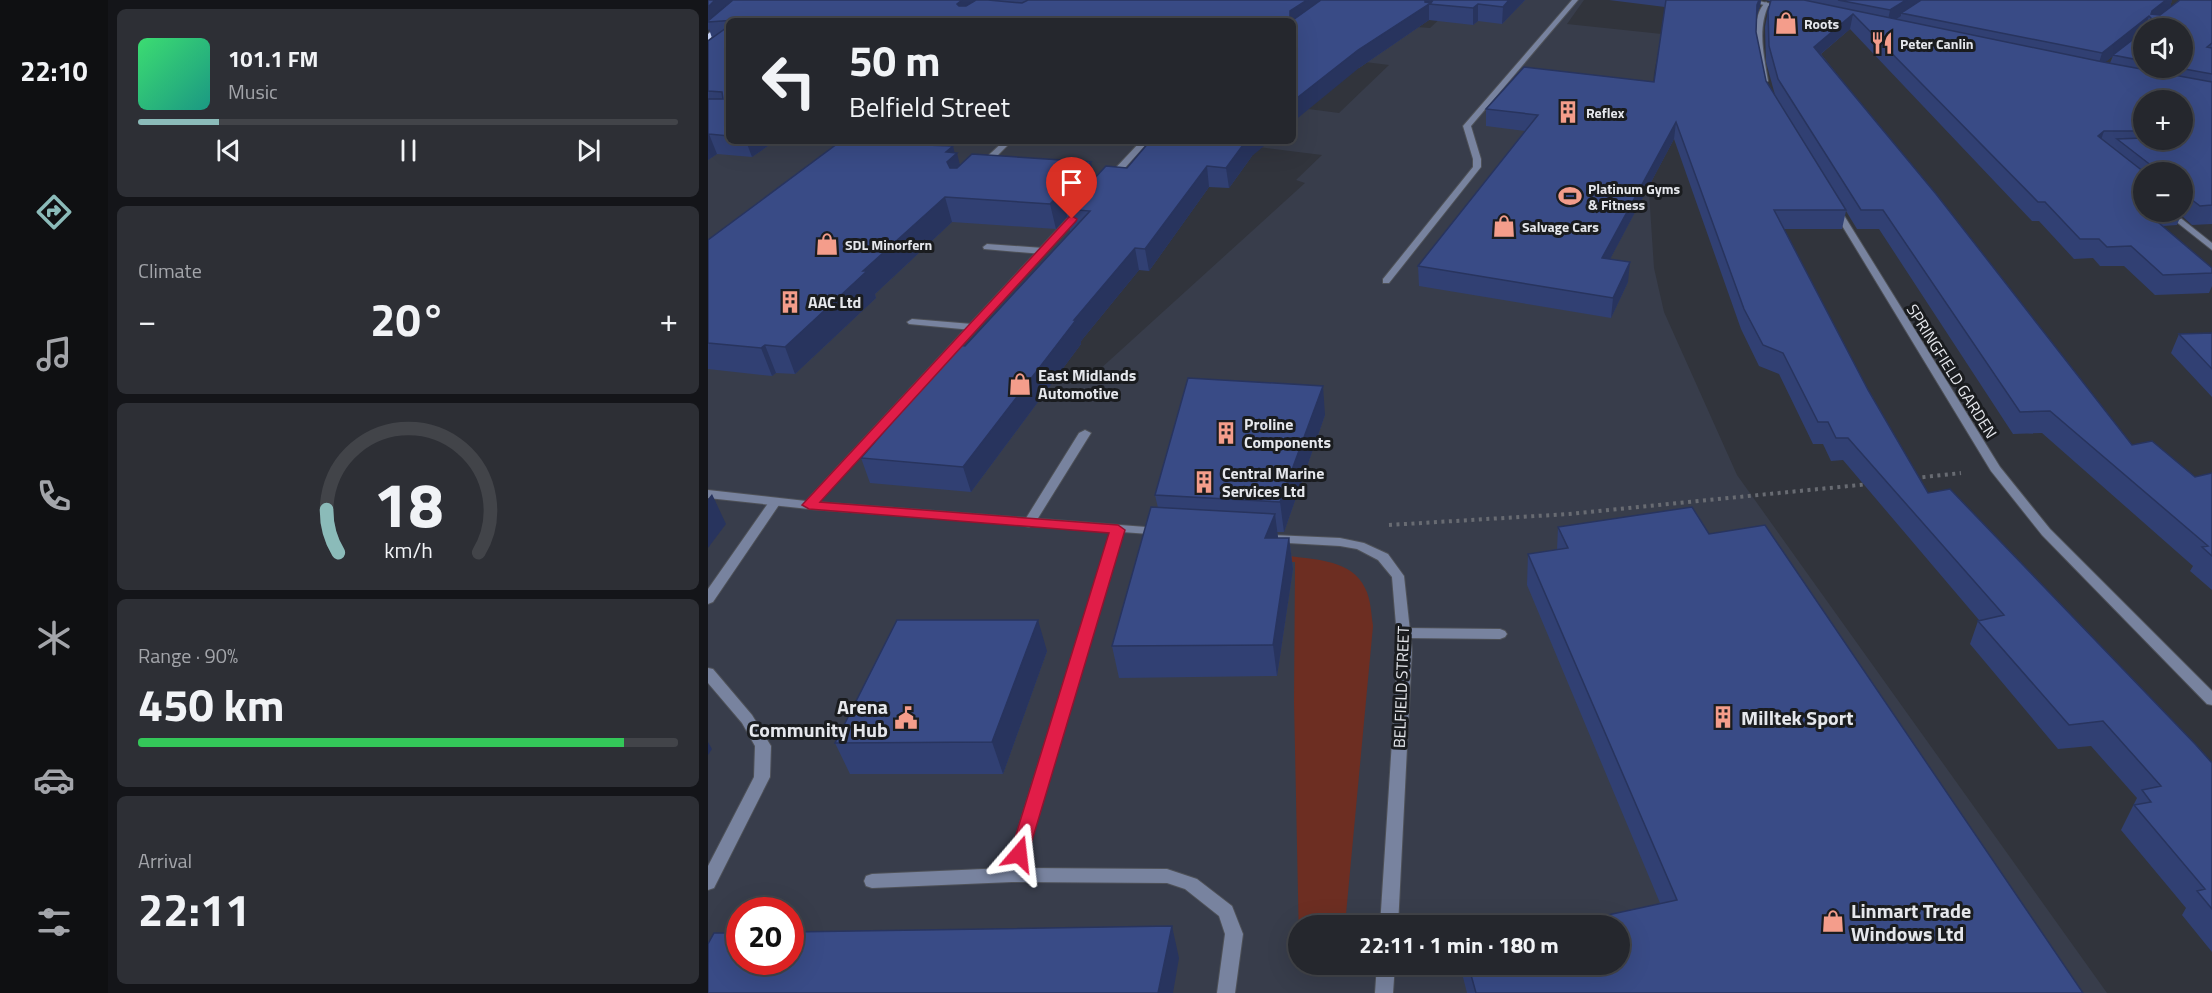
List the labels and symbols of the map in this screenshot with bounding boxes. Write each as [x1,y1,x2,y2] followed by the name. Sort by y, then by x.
[1773,10,1799,36] shop icon: Roots
[1804,13,1840,34] place label: Roots
[1869,30,1895,56] restaurant icon: Peter Canlin
[1900,33,1974,54] place label: Peter Canlin
[1555,99,1581,125] building icon: Reflex
[1586,102,1625,123] place label: Reflex
[1046,157,1097,219] pin
[1588,178,1680,215] place label: Platinum Gyms & Fitness
[1557,183,1583,209] sports icon: Platinum Gyms & Fitness
[1491,213,1517,239] shop icon: Salvage Cars
[1522,216,1599,237] place label: Salvage Cars
[814,231,840,257] shop icon: SDL Minorfern
[845,234,932,255] place label: SDL Minorfern
[777,289,803,315] building icon: AAC Ltd
[808,290,861,314] place label: AAC Ltd
[1901,299,2003,443] street label: SPRINGFIELD GARDEN
[1038,363,1136,405] place label: East Midlands Automotive
[1007,371,1033,397] shop icon: East Midlands Automotive
[1244,412,1331,454] place label: Proline Components
[1213,420,1239,446] building icon: Proline Components
[1222,461,1324,503] place label: Central Marine Services Ltd
[1191,469,1217,495] building icon: Central Marine Services Ltd
[1387,625,1415,748] street label: BELFIELD STREET
[749,691,888,745] place label: Arena Community Hub
[1741,702,1853,733] place label: Milltek Sport
[1710,704,1736,730] building icon: Milltek Sport
[893,705,919,731] public building icon: Arena Community Hub
[987,822,1051,886] position arrow
[1851,895,1971,949] place label: Linmart Trade Windows Ltd
[726,897,804,975] speed limit sign: 20
[1820,908,1846,934] shop icon: Linmart Trade Windows Ltd

